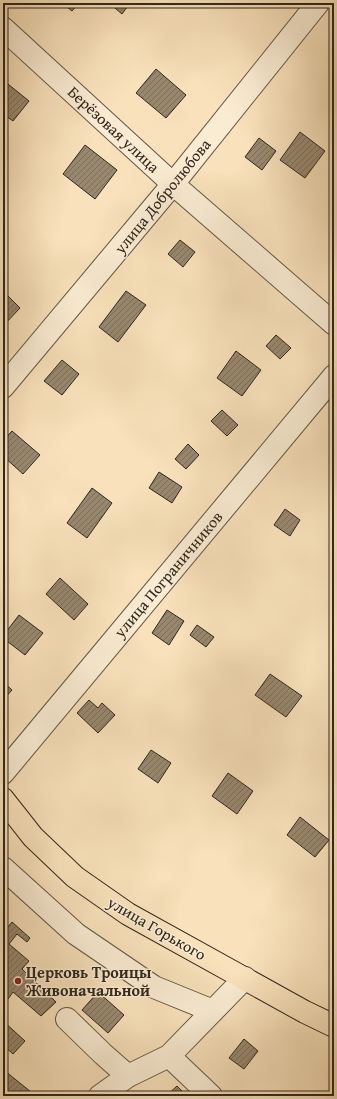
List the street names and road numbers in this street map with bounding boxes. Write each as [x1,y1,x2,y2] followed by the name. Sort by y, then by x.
[63,80,166,178] street label: Берёзовая улица
[107,133,216,260] street label: улица Добролюбова
[107,505,228,643] street label: улица Пограничников
[102,890,211,966] street label: улица Горького

